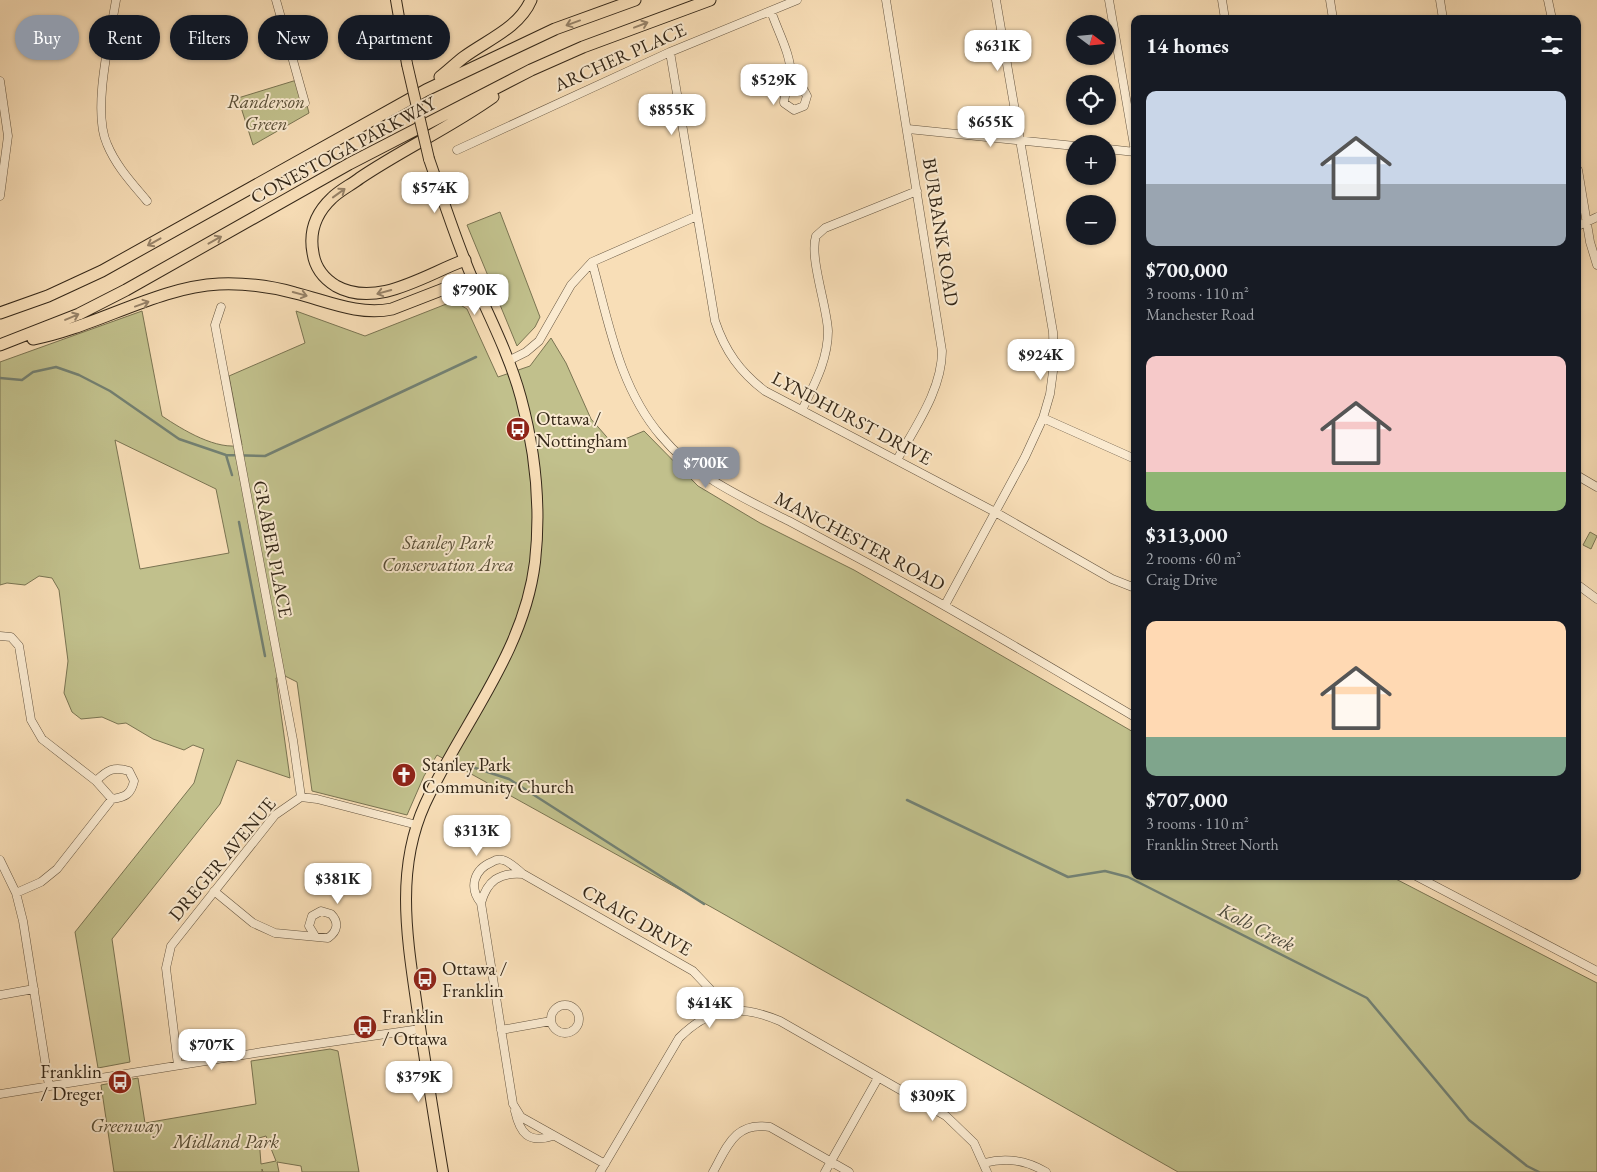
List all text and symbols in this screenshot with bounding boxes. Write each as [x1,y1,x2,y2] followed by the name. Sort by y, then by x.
[15,15,79,60] chip: Buy
[89,15,160,60] chip: Rent
[170,15,248,60] chip: Filters
[258,15,328,60] chip: New
[338,15,450,60] chip: Apartment
[1066,15,1116,65] north arrow
[1066,15,1116,245] map controls
[549,17,690,98] street label: ARCHER PLACE
[566,19,581,28] one-way arrow
[633,19,648,29] one-way arrow
[963,30,1033,72] pin: $631K
[1538,31,1566,59] icon: filters
[1146,32,1229,59] text: 14 homes
[976,35,1020,56] text: $631K
[739,64,809,106] pin: $529K
[752,69,796,90] text: $529K
[1066,75,1116,125] button: locate
[227,89,305,136] park label: Randerson Green
[246,90,441,209] street label: CONESTOGA PARKWAY
[637,94,707,136] pin: $855K
[650,99,694,120] text: $855K
[956,106,1026,148] pin: $655K
[969,111,1013,132] text: $655K
[1311,123,1401,213] icon: home
[1066,135,1116,185] button: +
[917,156,965,308] street label: BURBANK ROAD
[400,172,470,214] pin: $574K
[413,177,457,198] text: $574K
[332,188,346,198] one-way arrow
[1066,195,1116,245] button: −
[208,234,222,244] one-way arrow
[148,237,162,247] one-way arrow
[1146,256,1228,283] text: $700,000
[440,274,510,316] pin: $790K
[453,279,497,300] text: $790K
[1146,283,1249,304] text: 3 rooms · 110 m²
[377,287,393,297] one-way arrow
[292,290,308,300] one-way arrow
[134,299,149,308] one-way arrow
[1146,304,1254,325] text: Manchester Road
[65,311,80,320] one-way arrow
[1006,338,1076,381] pin: $924K
[1019,344,1063,365] text: $924K
[768,365,937,471] street label: LYNDHURST DRIVE
[1311,388,1401,478] icon: home
[536,406,628,453] place label: Ottawa / Nottingham
[505,416,531,442] bus stop icon: Ottawa / Nottingham
[671,446,741,489] pin: $700K
[684,452,728,473] text: $700K
[247,478,299,620] street label: GRABER PLACE
[770,485,950,597] street label: MANCHESTER ROAD
[1146,521,1228,548] text: $313,000
[382,530,514,577] park label: Stanley Park Conservation Area
[1146,548,1241,569] text: 2 rooms · 60 m²
[1146,569,1217,590] text: Craig Drive
[1311,653,1401,743] icon: home
[422,752,575,799] place label: Stanley Park Community Church
[391,762,417,788] church icon: Stanley Park Community Church
[1146,786,1228,813] text: $707,000
[163,792,281,926] street label: DREGER AVENUE
[1146,813,1249,834] text: 3 rooms · 110 m²
[442,814,512,857] pin: $313K
[455,820,499,841] text: $313K
[1146,834,1279,855] text: Franklin Street North
[303,862,373,905] pin: $381K
[316,868,360,889] text: $381K
[578,878,697,962] street label: CRAIG DRIVE
[1214,896,1299,957] water label: Kolb Creek
[442,956,508,1003] place label: Ottawa / Franklin
[412,966,438,992] bus stop icon: Ottawa / Franklin
[675,986,745,1029] pin: $414K
[688,992,732,1013] text: $414K
[382,1004,448,1051] place label: Franklin / Ottawa
[352,1014,378,1040] bus stop icon: Franklin / Ottawa
[177,1028,247,1071] pin: $707K
[190,1034,234,1055] text: $707K
[40,1059,103,1106] place label: Franklin / Dreger
[384,1060,454,1103] pin: $379K
[397,1066,441,1087] text: $379K
[107,1069,133,1095] bus stop icon: Franklin / Dreger
[898,1080,968,1122] pin: $309K
[911,1085,955,1106] text: $309K
[90,1113,162,1138] park label: Greenway
[172,1129,279,1154] park label: Midland Park

